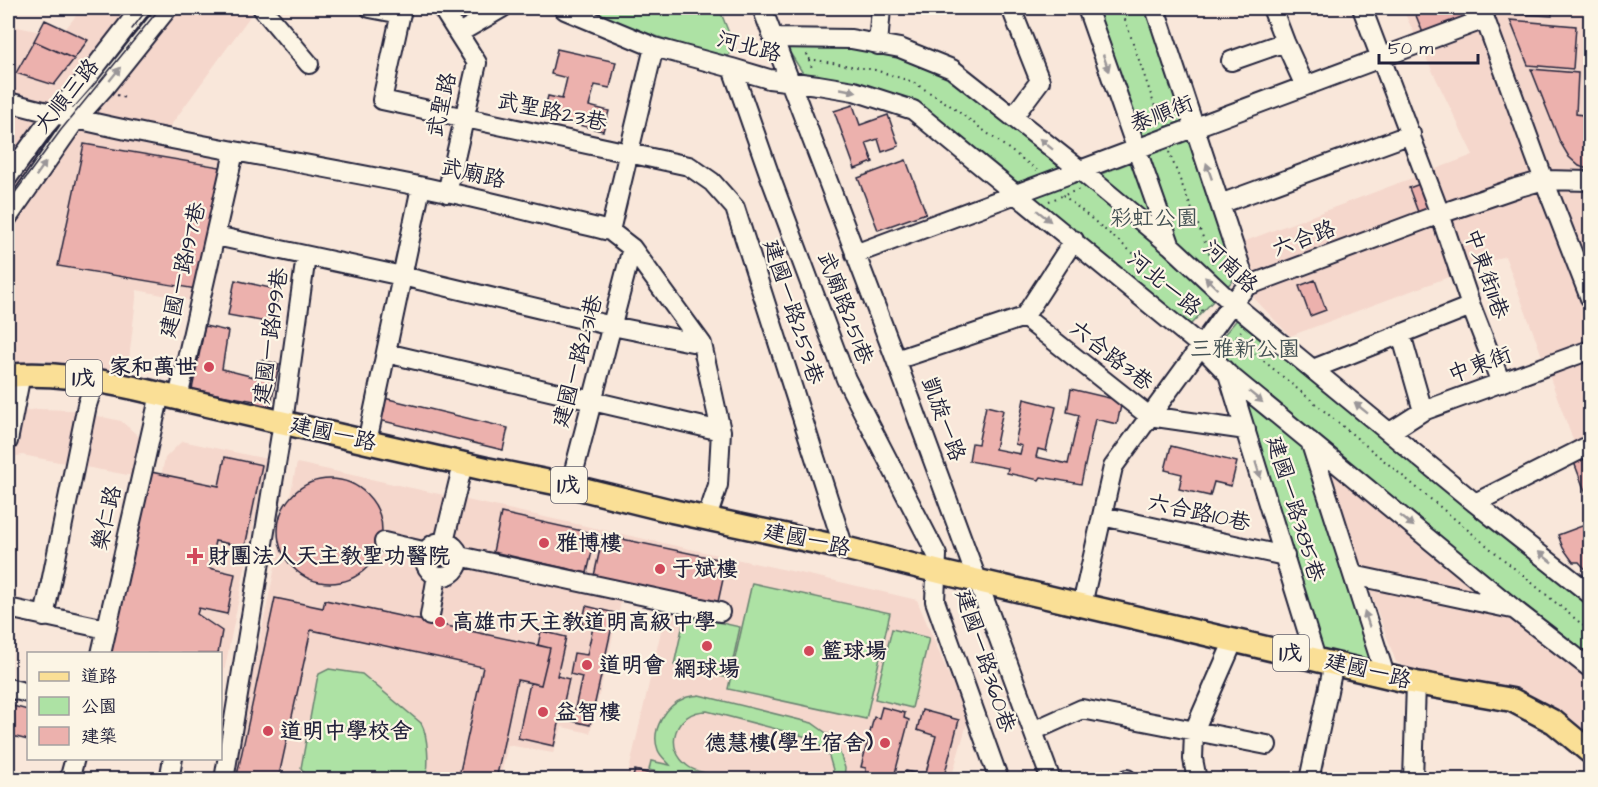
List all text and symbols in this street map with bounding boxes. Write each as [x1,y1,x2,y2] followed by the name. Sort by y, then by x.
[713,24,785,70] street label: 河北路
[1379,27,1478,65] scale bar
[1388,36,1433,61] text: 50 m
[27,52,107,140] street label: 大順三路
[1102,54,1112,72] one-way arrow
[109,66,122,82] one-way arrow
[419,69,465,141] street label: 武聖路
[494,85,610,139] street label: 武聖路23巷
[839,86,857,96] one-way arrow
[1126,88,1198,140] street label: 泰順街
[1038,137,1054,150] one-way arrow
[437,151,509,197] street label: 武廟路
[35,161,47,177] one-way arrow
[1203,162,1213,180] one-way arrow
[152,199,214,341] street label: 建國一路197巷
[1110,203,1198,234] park label: 彩虹公園
[1036,210,1052,223] one-way arrow
[1268,213,1340,265] street label: 六合路
[1456,225,1516,323] street label: 中東街11巷
[1195,233,1265,301] street label: 河南路
[755,236,831,388] street label: 建國一路259巷
[1120,244,1208,324] street label: 河北一路
[809,247,881,369] street label: 武廟路251巷
[246,266,296,406] street label: 建國一路199巷
[1204,277,1219,290] one-way arrow
[545,291,611,431] street label: 建國一路231巷
[1062,313,1160,399] street label: 六合路3巷
[1190,334,1300,365] park label: 三雅新公園
[1444,339,1516,391] street label: 中東街
[109,352,197,383] place label: 家和萬世
[66,360,102,396] road number: 1戊
[202,360,216,374] marker: 家和萬世
[913,372,973,466] street label: 凱旋一路
[1248,390,1263,403] one-way arrow
[1354,402,1369,415] one-way arrow
[287,409,379,459] street label: 建國一路
[1258,432,1332,586] street label: 建國一路385巷
[1254,461,1263,479] one-way arrow
[551,467,587,503] road number: 1戊
[84,482,130,554] street label: 樂仁路
[1145,487,1253,539] street label: 六合路10巷
[1399,514,1414,527] one-way arrow
[761,516,853,564] street label: 建國一路
[556,528,622,559] place label: 雅博樓
[537,536,551,550] marker: 雅博樓
[208,541,450,572] place label: 財團法人天主教聖功醫院
[186,547,204,565] marker: 財團法人天主教聖功醫院
[1537,552,1552,564] one-way arrow
[672,554,738,585] place label: 于斌樓
[653,562,667,576] marker: 于斌樓
[947,585,1023,737] street label: 建國一路360巷
[452,607,716,638] place label: 高雄市天主教道明高級中學
[1362,610,1371,628] one-way arrow
[433,615,447,629] marker: 高雄市天主教道明高級中學
[1273,635,1309,671] road number: 1戊
[821,636,887,667] place label: 籃球場
[700,639,714,653] marker: 網球場
[802,644,816,658] marker: 籃球場
[1322,645,1414,697] street label: 建國一路
[599,650,665,681] place label: 道明會
[27,652,222,760] legend
[674,654,740,685] place label: 網球場
[580,658,594,672] marker: 道明會
[81,664,117,689] text: 道路
[81,694,117,719] text: 公園
[555,697,621,728] place label: 益智樓
[536,705,550,719] marker: 益智樓
[280,716,412,747] place label: 道明中學校舍
[81,724,117,749] text: 建築
[261,724,275,738] marker: 道明中學校舍
[705,728,873,759] place label: 德慧樓(學生宿舍)
[878,736,892,750] marker: 德慧樓(學生宿舍)

